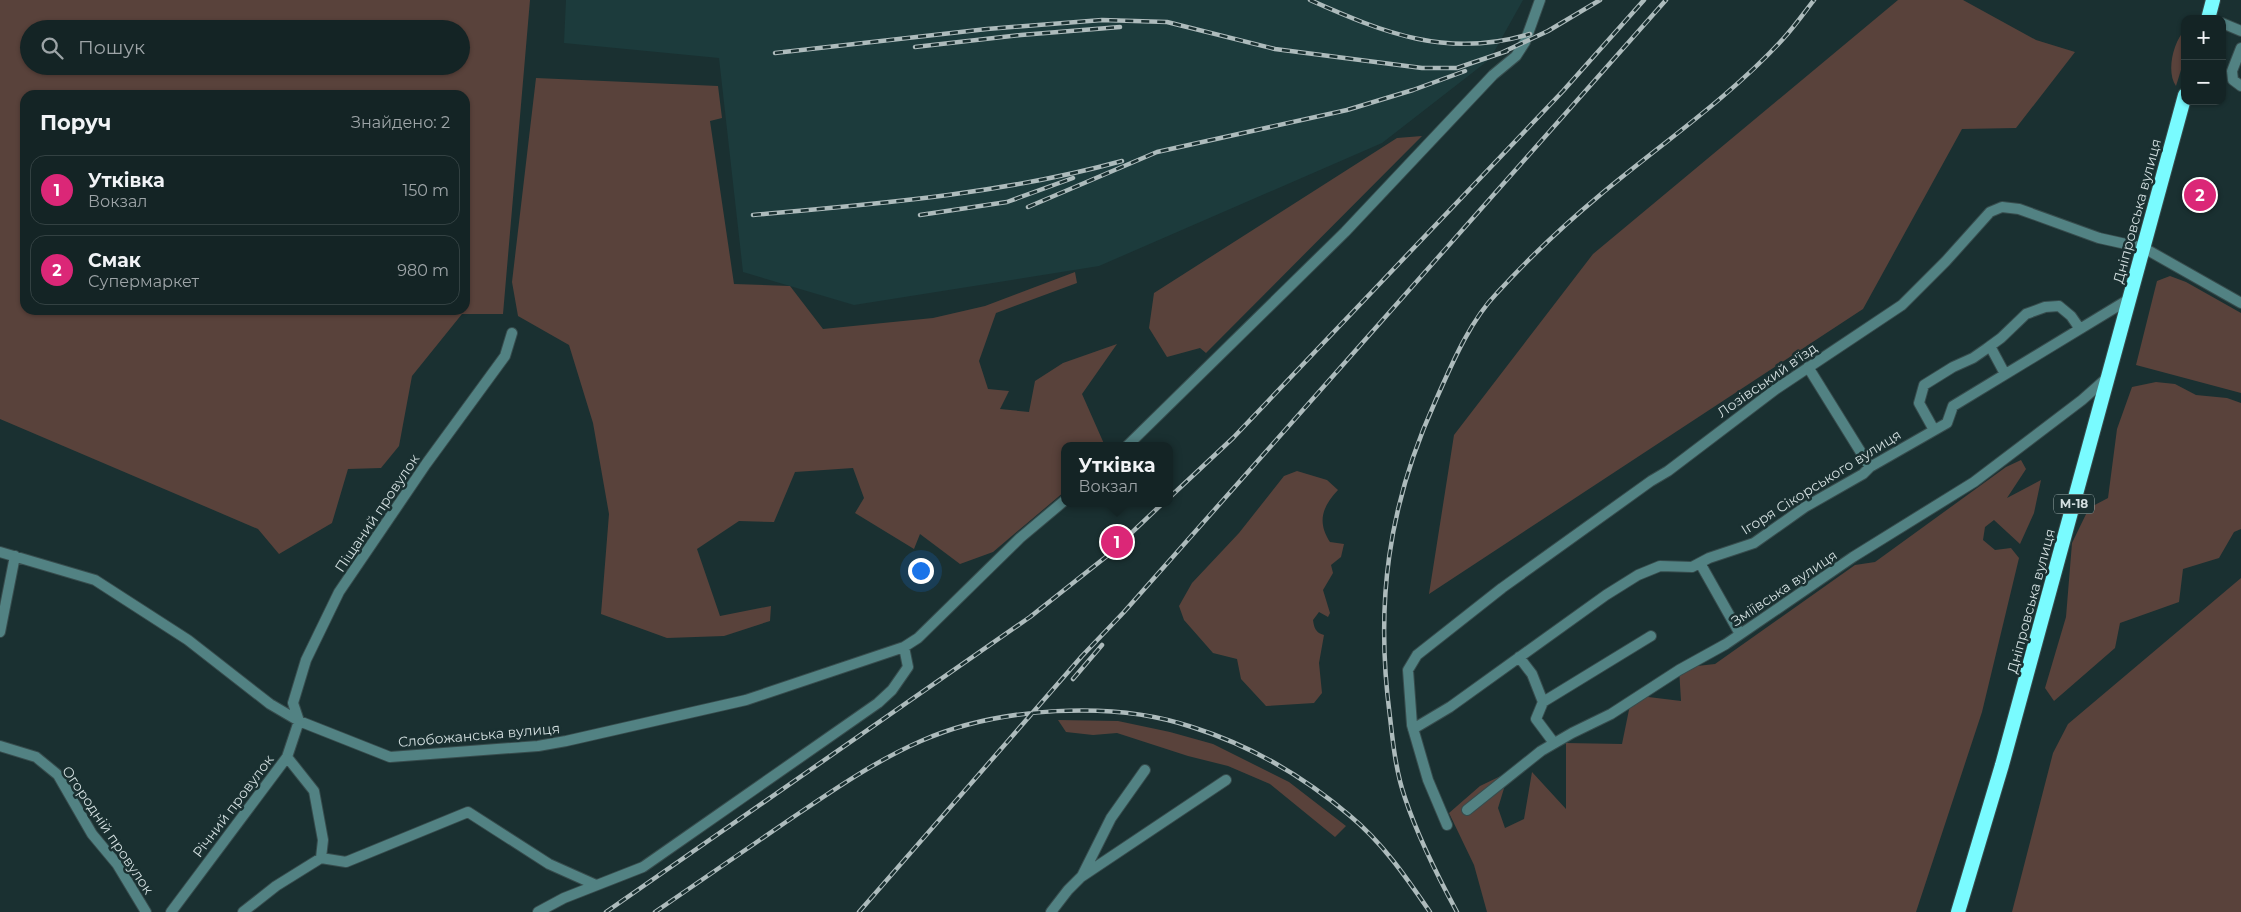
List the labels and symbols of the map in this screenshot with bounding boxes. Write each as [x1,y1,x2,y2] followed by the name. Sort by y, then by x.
[2109,137,2165,285] street label: Дніпровська вулиця
[2184,176,2216,214] pin: 2
[1713,339,1821,421] street label: Лозівський в'їзд
[1738,425,1904,539] street label: Ігоря Сікорського вулиця
[331,450,423,576] street label: Піщаний провулок
[2054,494,2094,514] road number: М-18
[1101,523,1133,561] pin: 1
[2003,527,2059,675] street label: Дніпровська вулиця
[1728,546,1840,630] street label: Зміївська вулиця
[908,558,934,584] your location
[397,719,561,751] street label: Слобожанська вулиця
[188,751,278,861] street label: Річний провулок
[58,762,158,898] street label: Огородній провулок

